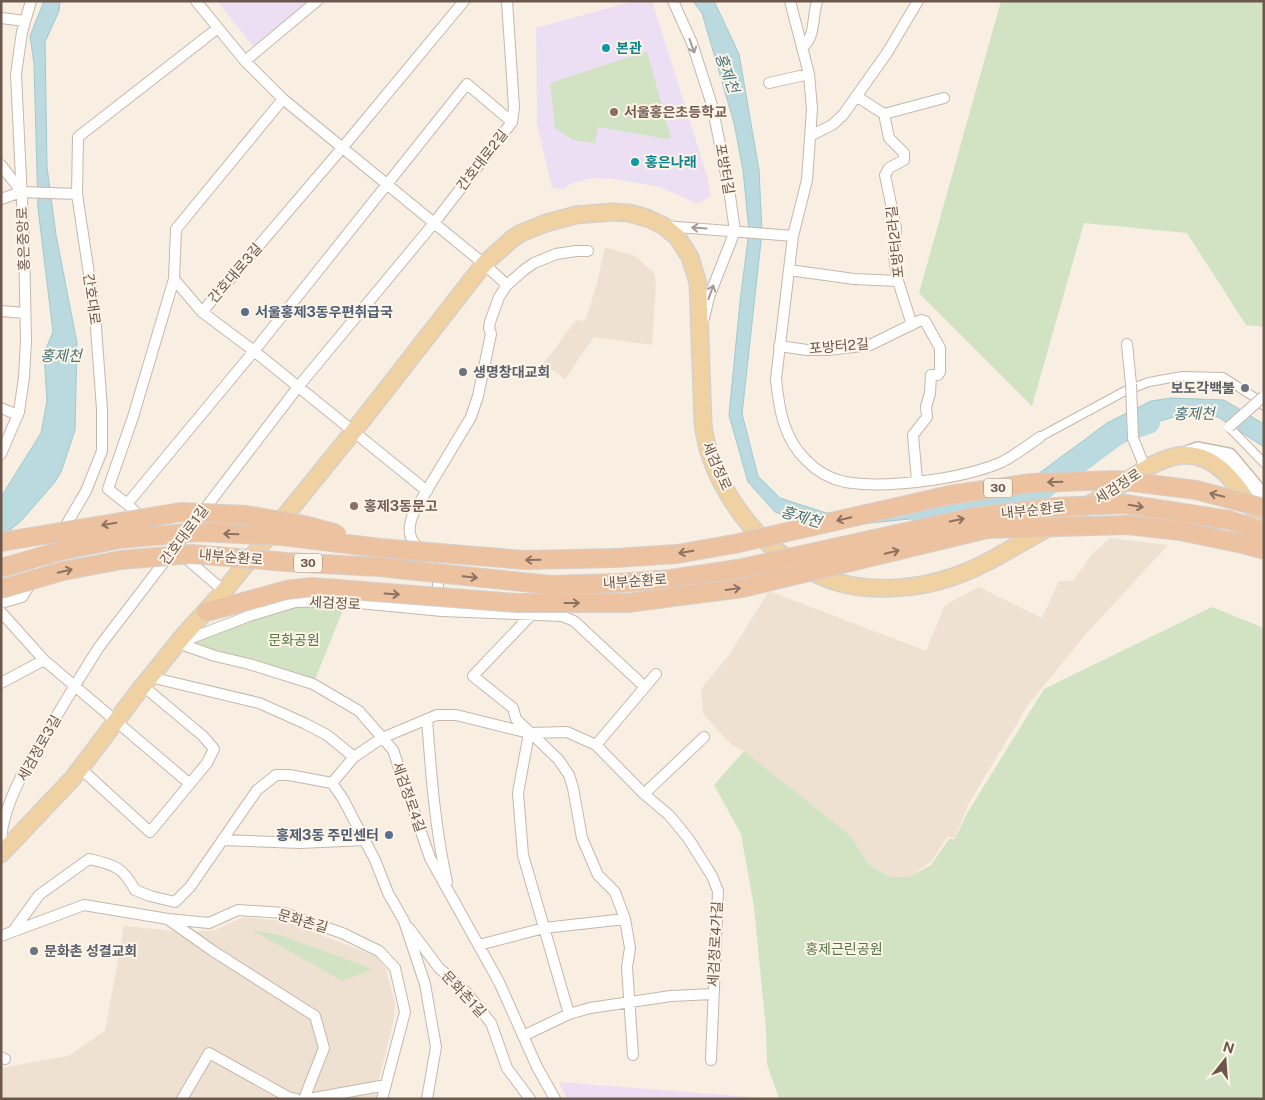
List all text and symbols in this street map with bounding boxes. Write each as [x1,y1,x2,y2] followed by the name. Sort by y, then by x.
[688,38,697,53] one-way arrow
[616,40,642,56] place label: 본관
[600,42,612,54] marker: 본관
[712,50,744,97] water label: 홍제천
[624,104,727,120] place label: 서울홍은초등학교
[608,106,620,118] marker: 서울홍은초등학교
[453,126,511,194] street label: 간호대로2길
[713,142,737,196] street label: 포방터길
[645,154,697,170] place label: 홍은나래
[629,156,641,168] marker: 홍은나래
[883,205,907,279] street label: 포방터2라길
[14,206,32,271] street label: 홍은중앙로
[691,224,707,233] one-way arrow
[205,240,265,306] street label: 간호대로3길
[80,272,104,326] street label: 간호대로
[707,285,716,300] one-way arrow
[255,304,393,320] place label: 서울홍제3동우편취급국
[239,306,251,318] marker: 서울홍제3동우편취급국
[808,335,870,357] street label: 포방터2길
[40,347,84,364] water label: 홍제천
[473,364,550,380] place label: 생명창대교회
[457,366,469,378] marker: 생명창대교회
[1171,380,1235,396] place label: 보도각백불
[1239,382,1251,394] marker: 보도각백불
[1173,405,1217,422] water label: 홍제천
[699,439,735,493] street label: 세검정로
[1092,465,1144,507] street label: 세검정로
[1048,477,1064,487] one-way arrow
[984,478,1012,498] road number: 30
[1209,490,1225,500] one-way arrow
[364,498,438,514] place label: 홍제3동문고
[1000,499,1066,521] street label: 내부순환로
[348,500,360,512] marker: 홍제3동문고
[1127,501,1143,511] one-way arrow
[157,502,211,568] street label: 간호대로1길
[779,503,825,531] water label: 홍제천
[837,515,853,524] one-way arrow
[948,515,964,525] one-way arrow
[102,519,118,529] one-way arrow
[224,529,240,538] one-way arrow
[198,546,264,568] street label: 내부순환로
[883,547,899,556] one-way arrow
[679,548,695,558] one-way arrow
[294,554,322,572] road number: 30
[525,555,541,565] one-way arrow
[56,566,72,575] one-way arrow
[602,571,668,591] street label: 내부순환로
[462,572,478,582] one-way arrow
[725,584,741,594] one-way arrow
[384,589,400,598] one-way arrow
[309,594,361,612] street label: 세검정로
[564,598,580,608] one-way arrow
[268,632,320,648] park label: 문화공원
[14,712,64,784] street label: 세검정로3길
[390,760,428,834] street label: 세검정로4길
[276,827,379,843] place label: 홍제3동 주민센터
[383,829,395,841] marker: 홍제3동 주민센터
[705,901,725,987] street label: 세검정로4가길
[276,906,330,936] street label: 문화촌길
[805,941,883,957] park label: 홍제근린공원
[44,943,137,959] place label: 문화촌 성결교회
[28,945,40,957] marker: 문화촌 성결교회
[439,968,489,1020] street label: 문화촌1길
[1200,1035,1250,1085] north arrow
[1221,1038,1236,1057] text: N

